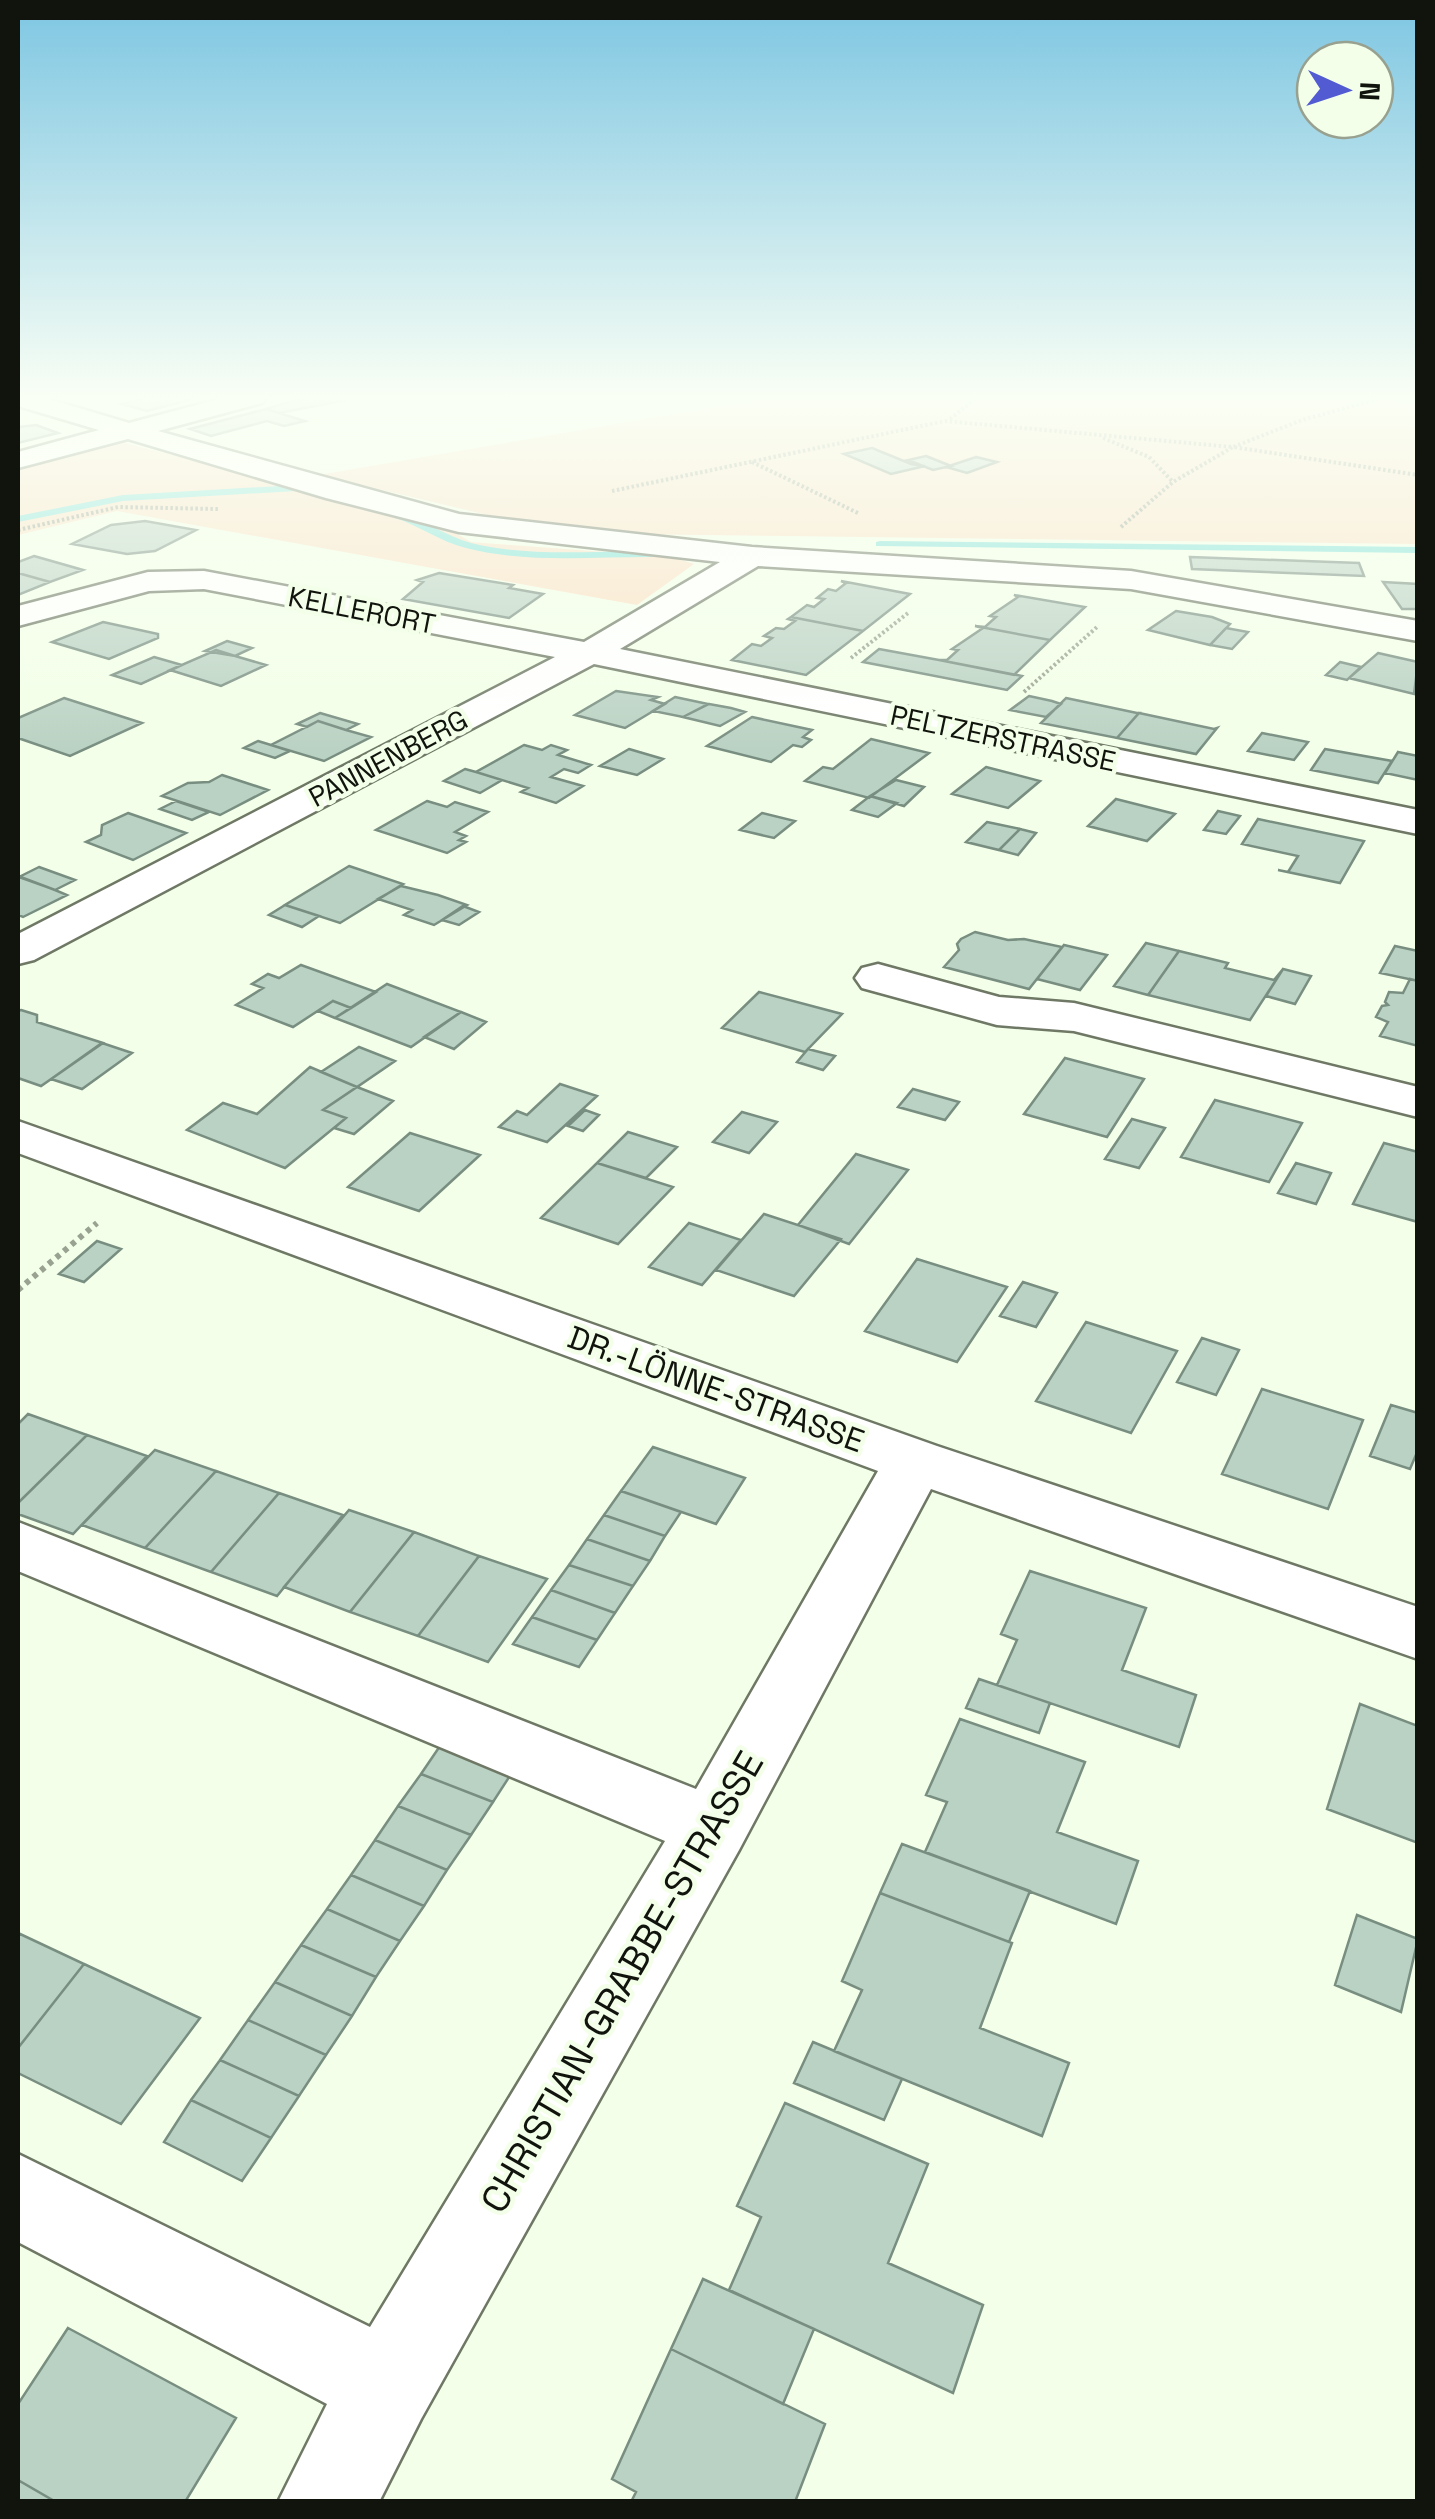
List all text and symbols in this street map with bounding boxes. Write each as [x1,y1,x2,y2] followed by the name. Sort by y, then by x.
[1295,40,1395,140] north arrow
[1351,81,1388,102] text: N
[285,578,439,642] street label: KELLERORT
[887,697,1119,779] street label: PELTZERSTRASSE
[302,701,474,815] street label: PANNENBERG
[562,1317,870,1461] street label: DR.-LÖNNE-STRASSE
[470,1743,774,2221] street label: CHRISTIAN-GRABBE-STRASSE

